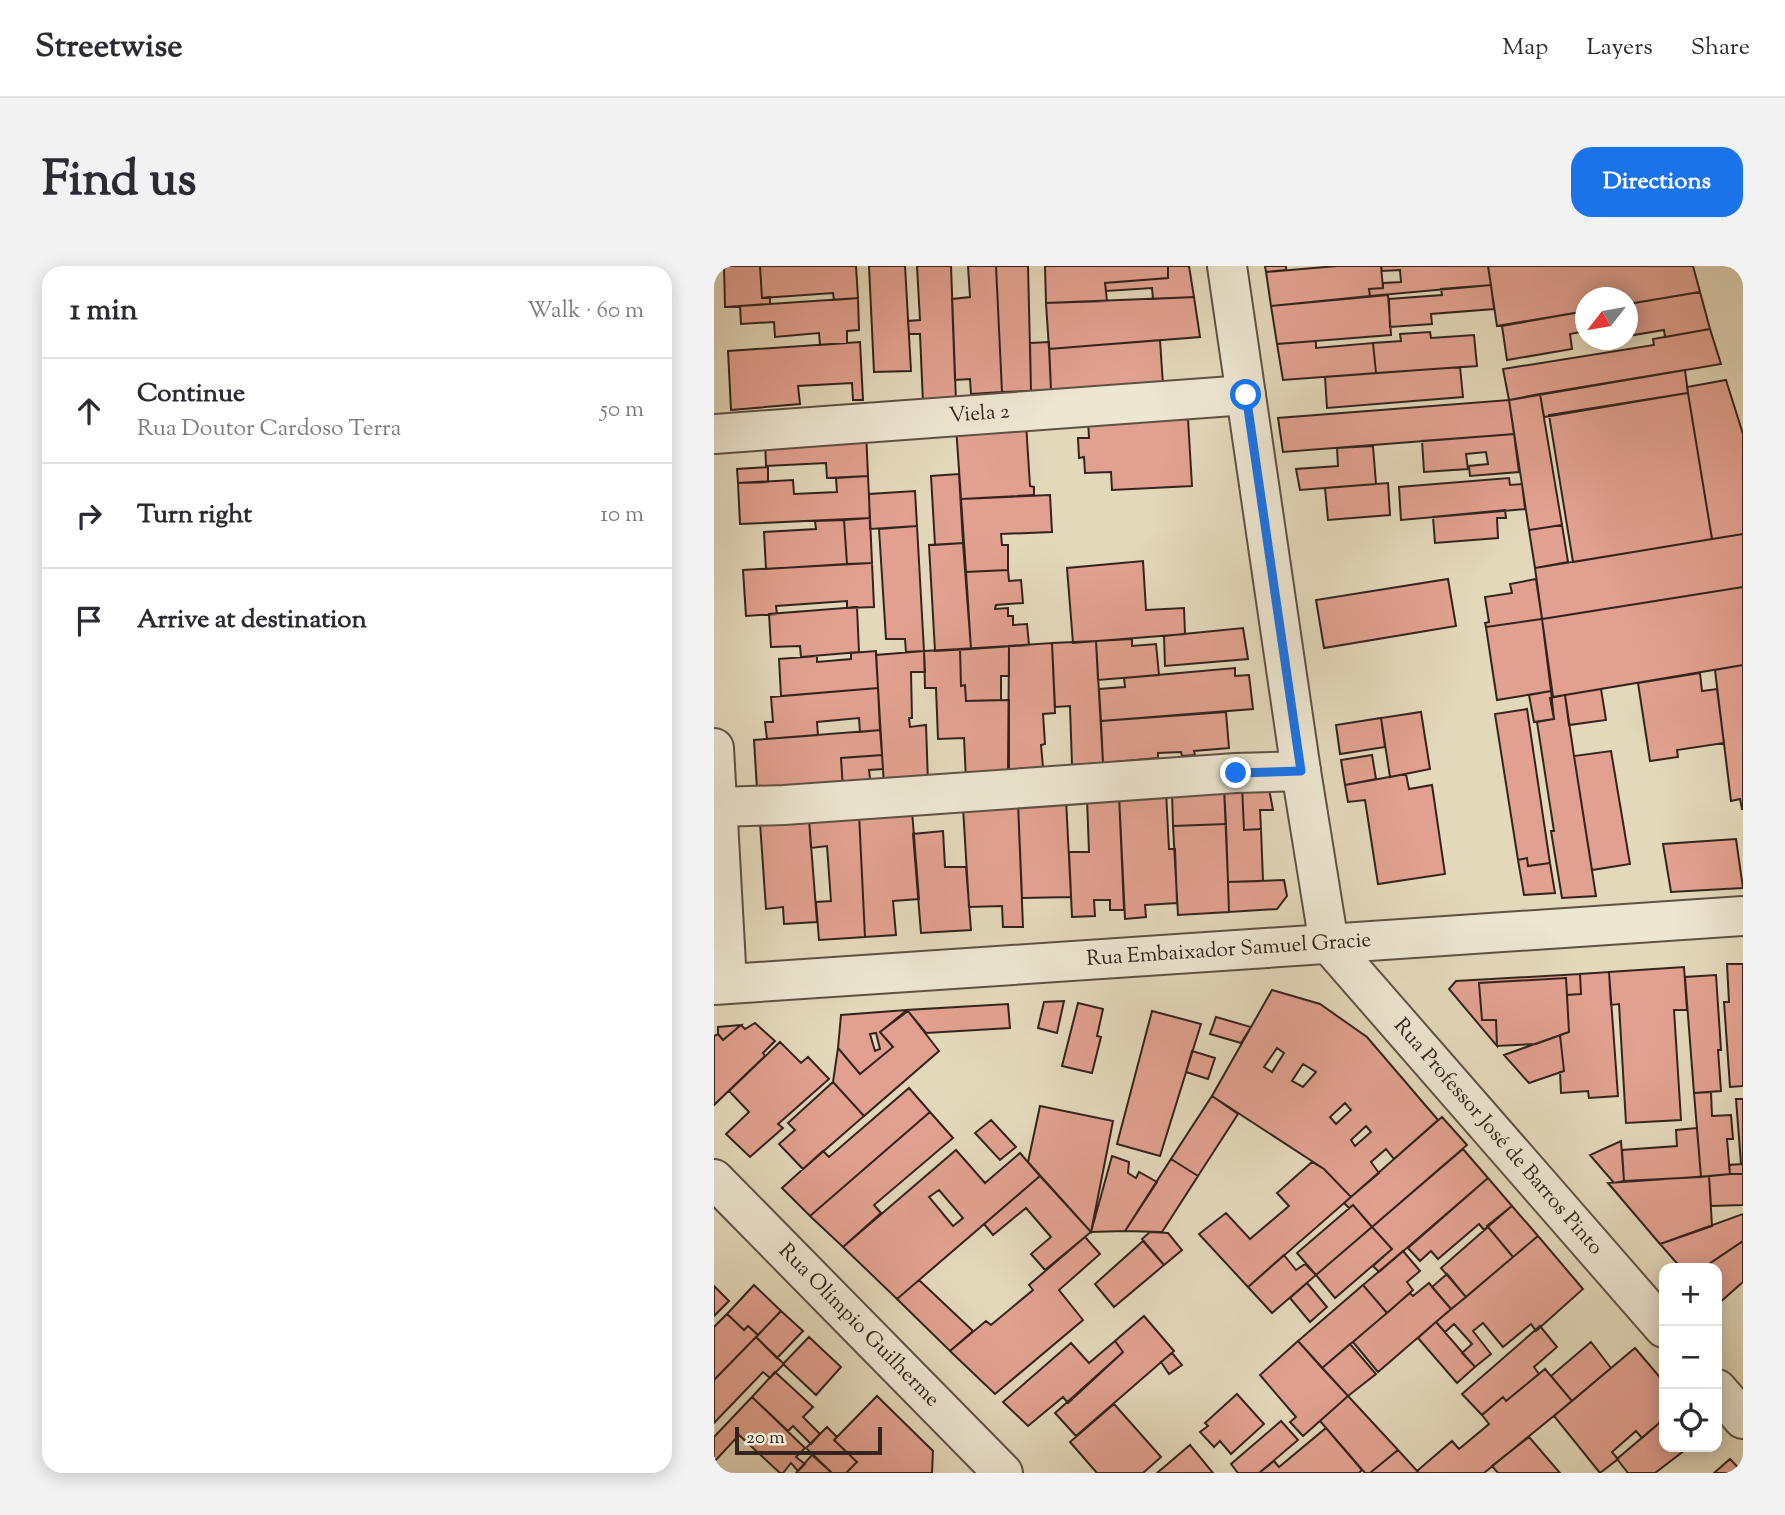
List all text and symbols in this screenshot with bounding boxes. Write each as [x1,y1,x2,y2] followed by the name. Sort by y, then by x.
[35,24,183,72] text: Streetwise
[1502,31,1548,65] text: Map
[1586,31,1653,65] text: Layers
[1691,31,1750,65] text: Share
[42,147,196,217] text: Find us
[1571,147,1743,217] button: Directions
[1575,287,1638,350] north arrow
[70,290,138,333] text: 1 min
[527,295,644,328] text: Walk · 60 m
[137,376,245,413] text: Continue
[1230,379,1261,410] route start
[70,392,108,430] icon: ahead
[600,394,644,427] text: 50 m
[948,397,1011,432] street label: Viela 2
[137,413,401,446] text: Rua Doutor Cardoso Terra
[70,497,108,535] icon: right
[137,497,252,534] text: Turn right
[600,499,644,532] text: 10 m
[70,602,108,640] icon: arrive
[137,602,367,639] text: Arrive at destination
[1220,757,1251,788] route end
[1085,926,1372,975] street label: Rua Embaixador Samuel Gracie
[1386,1012,1609,1262] street label: Rua Professor José de Barros Pinto
[771,1237,946,1415] street label: Rua Olímpio Guilherme
[1659,1263,1722,1452] map controls
[1659,1263,1722,1326] button: +
[1659,1326,1722,1389] button: −
[1659,1389,1722,1452] button: locate
[735,1424,882,1456] scale bar
[746,1425,785,1452] text: 20 m

